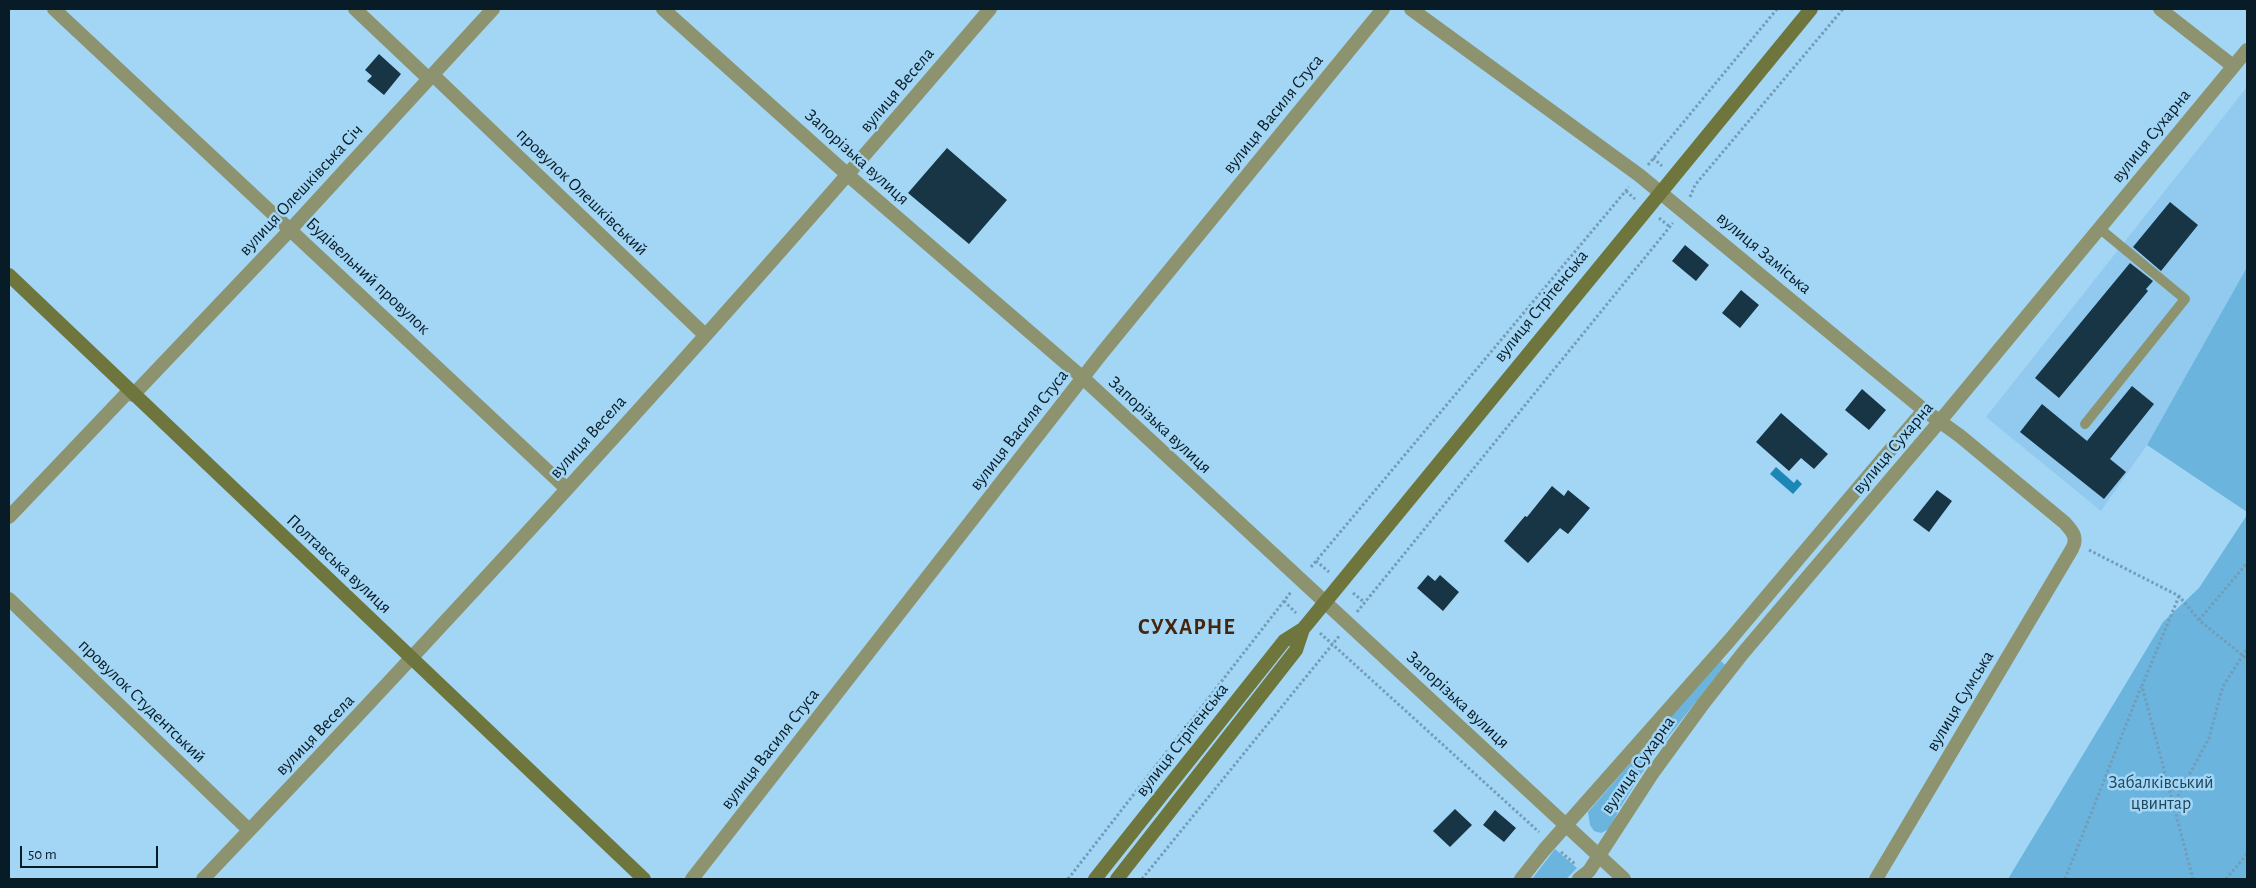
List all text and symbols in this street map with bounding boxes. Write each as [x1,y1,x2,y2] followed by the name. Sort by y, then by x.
[855,43,939,137] street label: вулиця Весела
[1218,50,1328,178] street label: вулиця Василя Стуса
[2107,85,2195,187] street label: вулиця Сухарна
[800,104,914,210] street label: Запорізька вулиця
[234,120,368,260] street label: вулиця Олешківська Січ
[512,124,652,260] street label: провулок Олешківський
[1712,207,1816,299] street label: вулиця Заміська
[301,213,435,339] street label: Будівельний провулок
[1489,245,1593,367] street label: вулиця Стрітенська
[965,365,1073,495] street label: вулиця Василя Стуса
[1104,372,1216,478] street label: Запорізька вулиця
[545,391,631,483] street label: вулиця Весела
[1848,397,1938,499] street label: вулиця Сухарна
[282,510,396,618] street label: Полтавська вулиця
[1137,614,1237,640] district label: СУХАРНЕ
[74,634,210,768] street label: провулок Студентський
[1402,647,1514,753] street label: Запорізька вулиця
[1922,647,1998,755] street label: вулиця Сумська
[1131,679,1233,801] street label: вулиця Стрітенська
[716,684,824,814] street label: вулиця Василя Стуса
[271,690,359,780] street label: вулиця Весела
[1596,712,1680,818] street label: вулиця Сухарна
[2108,772,2214,814] park label: Забалківський цвинтар
[22,836,160,868] scale bar
[28,847,57,862] text: 50 m

